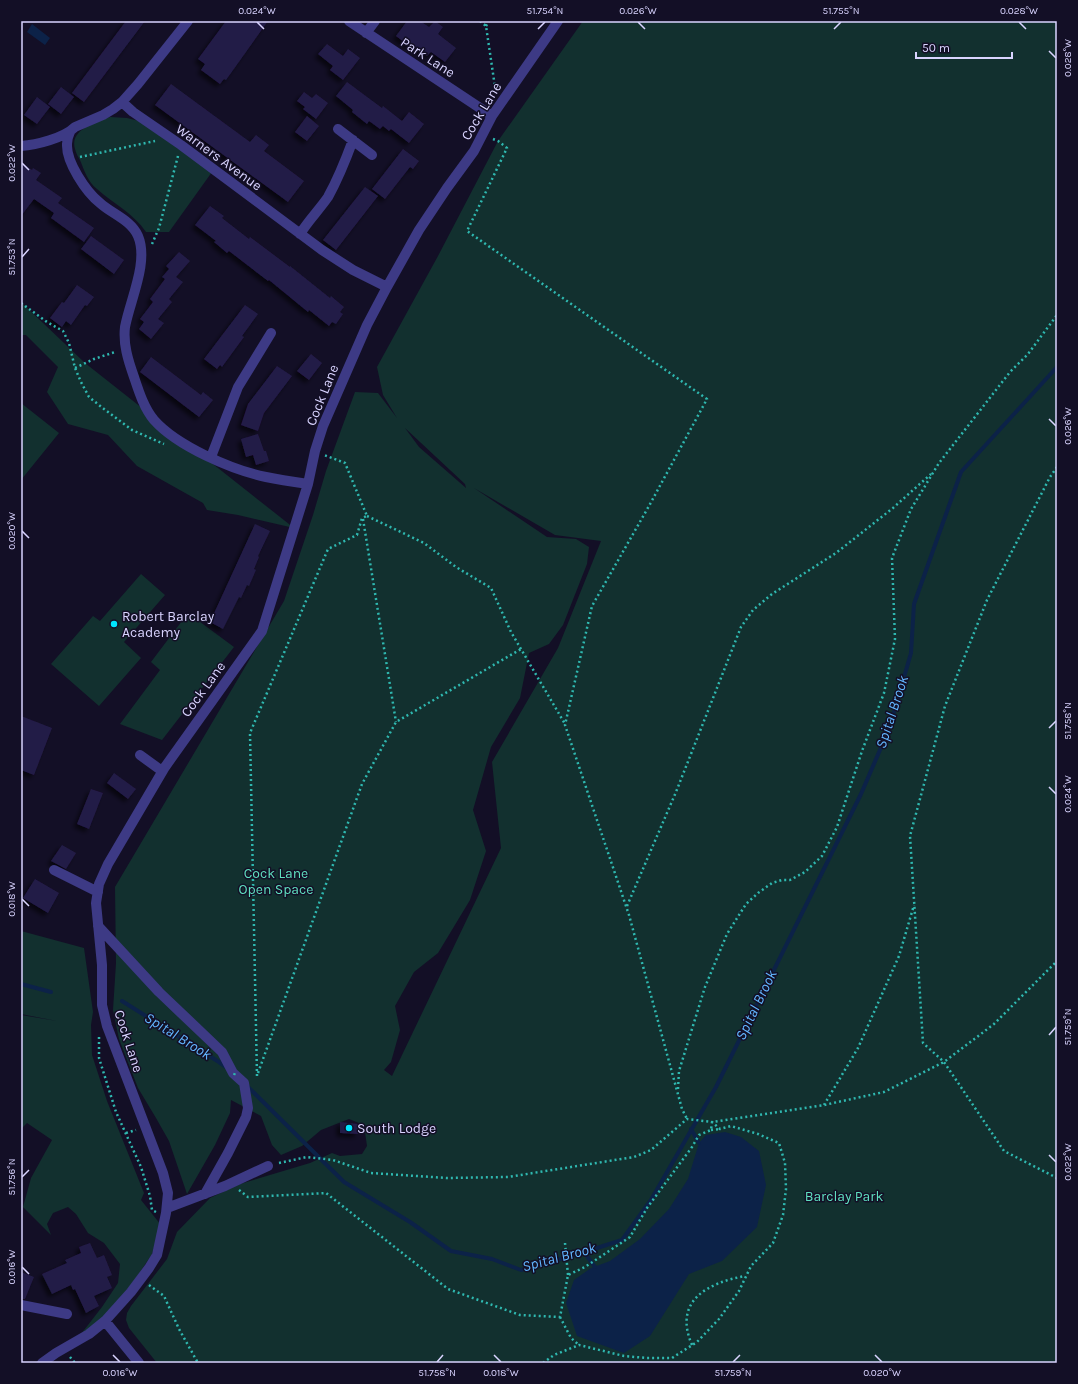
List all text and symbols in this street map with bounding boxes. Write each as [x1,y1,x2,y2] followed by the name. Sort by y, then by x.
[238,5,276,17] text: 0.024°W
[527,5,563,17] text: 51.754°N
[619,5,657,17] text: 0.026°W
[823,5,859,17] text: 51.755°N
[1000,5,1038,17] text: 0.028°W
[397,34,458,81] street label: Park Lane
[916,34,1012,60] scale bar
[1062,39,1074,77] text: 0.028°W
[922,41,950,55] text: 50 m
[458,79,505,143] street label: Cock Lane
[172,120,265,194] street label: Warners Avenue
[6,144,18,182] text: 0.022°W
[6,238,18,276] text: 51.753°N
[302,362,342,428] street label: Cock Lane
[1062,407,1074,445] text: 0.026°W
[6,512,18,550] text: 0.020°W
[122,608,215,641] place label: Robert Barclay Academy
[109,619,119,629] marker: Robert Barclay Academy
[178,658,229,720] street label: Cock Lane
[872,673,912,751] water label: Spital Brook
[1062,702,1074,740] text: 51.758°N
[1062,775,1074,813] text: 0.024°W
[239,865,313,898] park label: Cock Lane Open Space
[6,881,18,917] text: 0.018°W
[731,967,781,1043] water label: Spital Brook
[110,1008,147,1074] street label: Cock Lane
[141,1008,215,1064] water label: Spital Brook
[1062,1008,1074,1046] text: 51.759°N
[357,1120,436,1137] place label: South Lodge
[344,1123,354,1133] marker: South Lodge
[1062,1143,1074,1181] text: 0.022°W
[6,1158,18,1196] text: 51.756°N
[805,1188,883,1205] park label: Barclay Park
[520,1238,598,1275] water label: Spital Brook
[6,1249,18,1285] text: 0.016°W
[102,1367,138,1379] text: 0.016°W
[418,1367,456,1379] text: 51.758°N
[483,1367,519,1379] text: 0.018°W
[714,1367,752,1379] text: 51.759°N
[863,1367,901,1379] text: 0.020°W

